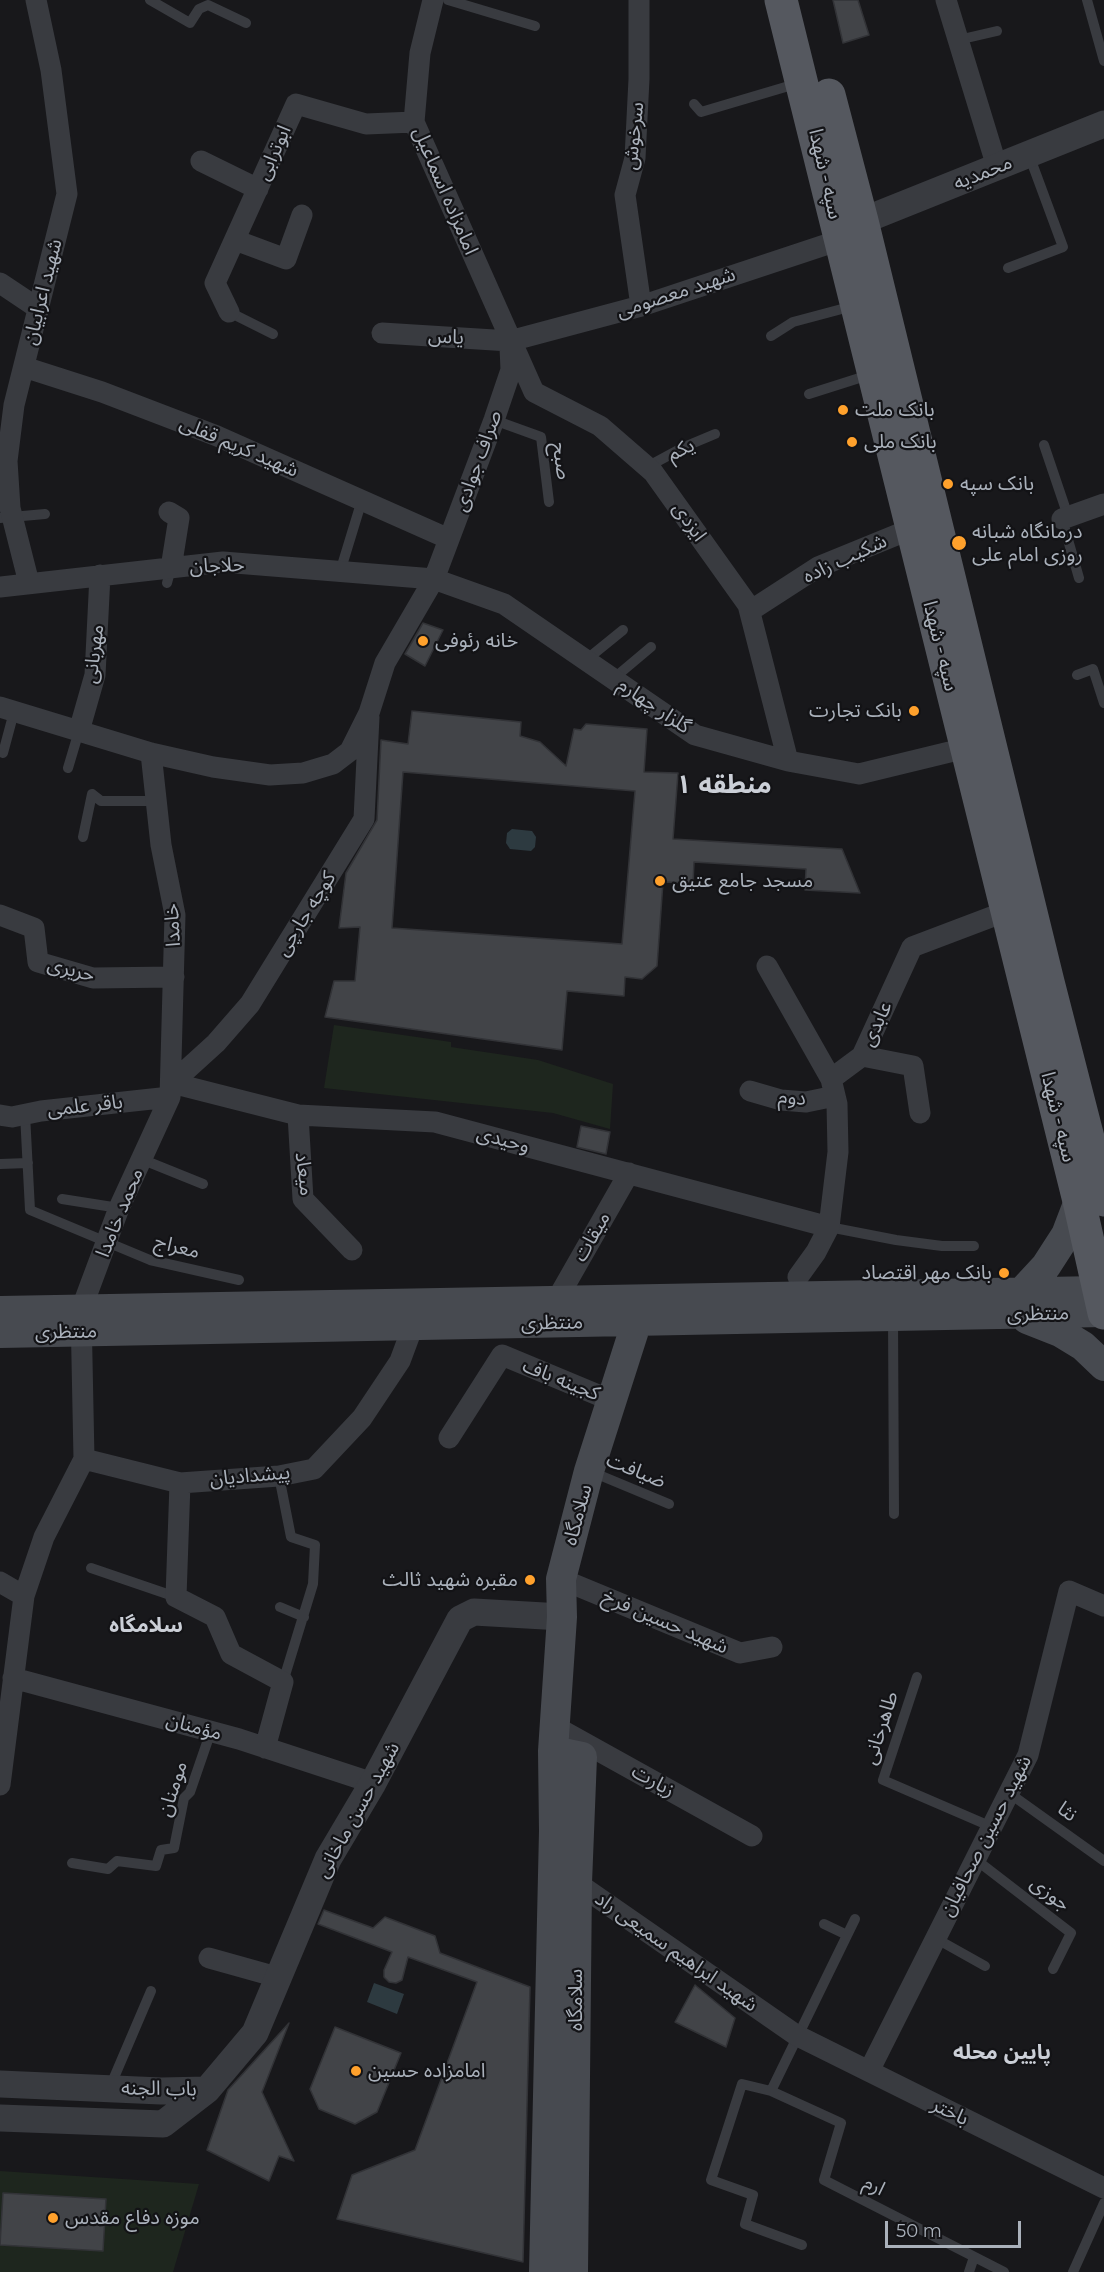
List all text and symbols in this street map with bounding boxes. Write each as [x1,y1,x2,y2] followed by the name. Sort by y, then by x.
[619,101,649,171] street label: سرخوش
[251,122,297,184] street label: ابوترابی
[407,123,483,259] street label: امامزاده اسماعیل
[803,126,847,222] street label: سپه - شهدا
[950,150,1016,196] street label: محمدیه
[18,236,68,348] street label: شهید اعرابیان
[613,262,739,324] street label: شهید معصومی
[427,324,465,350] street label: یاس
[855,398,935,422] place label: بانک ملت
[836,403,850,417] marker: بانک ملت
[449,407,507,515] street label: صراف جوادی
[176,411,302,483] street label: شهید کریم قفلی
[864,430,937,454] place label: بانک ملی
[663,433,699,467] street label: یکم
[845,435,859,449] marker: بانک ملی
[546,440,576,482] street label: صبح
[960,472,1034,496] place label: بانک سپه
[941,477,955,491] marker: بانک سپه
[667,498,711,546] street label: ایزدی
[972,520,1083,567] place label: درمانگاه شبانه روزی امام علی
[799,529,891,589] street label: شکیب زاده
[950,534,968,552] marker: درمانگاه شبانه روزی امام علی
[189,553,245,579] street label: حلاجان
[917,598,963,694] street label: سپه - شهدا
[78,623,110,685] street label: مهربانی
[435,629,518,653] place label: خانه رئوفی
[416,634,430,648] marker: خانه رئوفی
[613,673,695,739] street label: گلزار چهارم
[809,699,902,723] place label: بانک تجارت
[907,704,921,718] marker: بانک تجارت
[676,769,772,801] district label: منطقه ۱
[271,867,341,961] street label: کوچه جارچی
[672,869,813,893] place label: مسجد جامع عتیق
[653,874,667,888] marker: مسجد جامع عتیق
[160,903,186,947] street label: خامدا
[45,953,97,987] street label: حریری
[856,998,898,1050] street label: عابدی
[1035,1069,1081,1165] street label: سپه - شهدا
[777,1085,807,1111] street label: دوم
[46,1090,124,1122] street label: باقر علمی
[474,1121,532,1159] street label: وحیدی
[289,1151,319,1197] street label: میعاد
[91,1165,149,1261] street label: محمد خامدا
[568,1208,616,1266] street label: میقات
[152,1230,202,1264] street label: معراج
[861,1261,992,1285] place label: بانک مهر اقتصاد
[997,1266,1011,1280] marker: بانک مهر اقتصاد
[1007,1301,1069,1327] street label: منتظری
[521,1310,583,1336] street label: منتظری
[35,1319,97,1345] street label: منتظری
[519,1354,603,1406] street label: کجینه باف
[603,1448,669,1494] street label: ضیافت
[209,1461,291,1491] street label: پیشدادیان
[558,1482,598,1548] street label: سلامگاه
[382,1568,518,1592] place label: مقبره شهید ثالث
[523,1573,537,1587] marker: مقبره شهید ثالث
[598,1585,732,1659] street label: شهید حسین فرخ
[109,1613,183,1639] district label: سلامگاه
[858,1688,904,1768] street label: طاهرخانی
[163,1708,225,1746] street label: مؤمنان
[311,1738,405,1882] street label: شهید حسن ماخانی
[935,1751,1037,1921] street label: شهید حسین صحافیان
[153,1758,193,1820] street label: مومنان
[627,1759,679,1803] street label: زیارت
[1052,1797,1082,1827] street label: نثا
[1025,1871,1075,1917] street label: جوزی
[590,1887,762,2017] street label: شهید ابراهیم سمیعی راد
[564,1969,588,2031] street label: سلامگاه
[953,2040,1051,2066] district label: پایین محله
[368,2059,485,2083] place label: امامزاده حسین
[349,2064,363,2078] marker: امامزاده حسین
[121,2076,197,2102] street label: باب الجنه
[928,2093,972,2131] street label: باختر
[859,2171,889,2201] street label: ارم
[65,2206,200,2230] place label: موزه دفاع مقدس
[888,2209,1024,2247] scale bar
[46,2211,60,2225] marker: موزه دفاع مقدس
[896,2220,942,2242] text: 50 m

